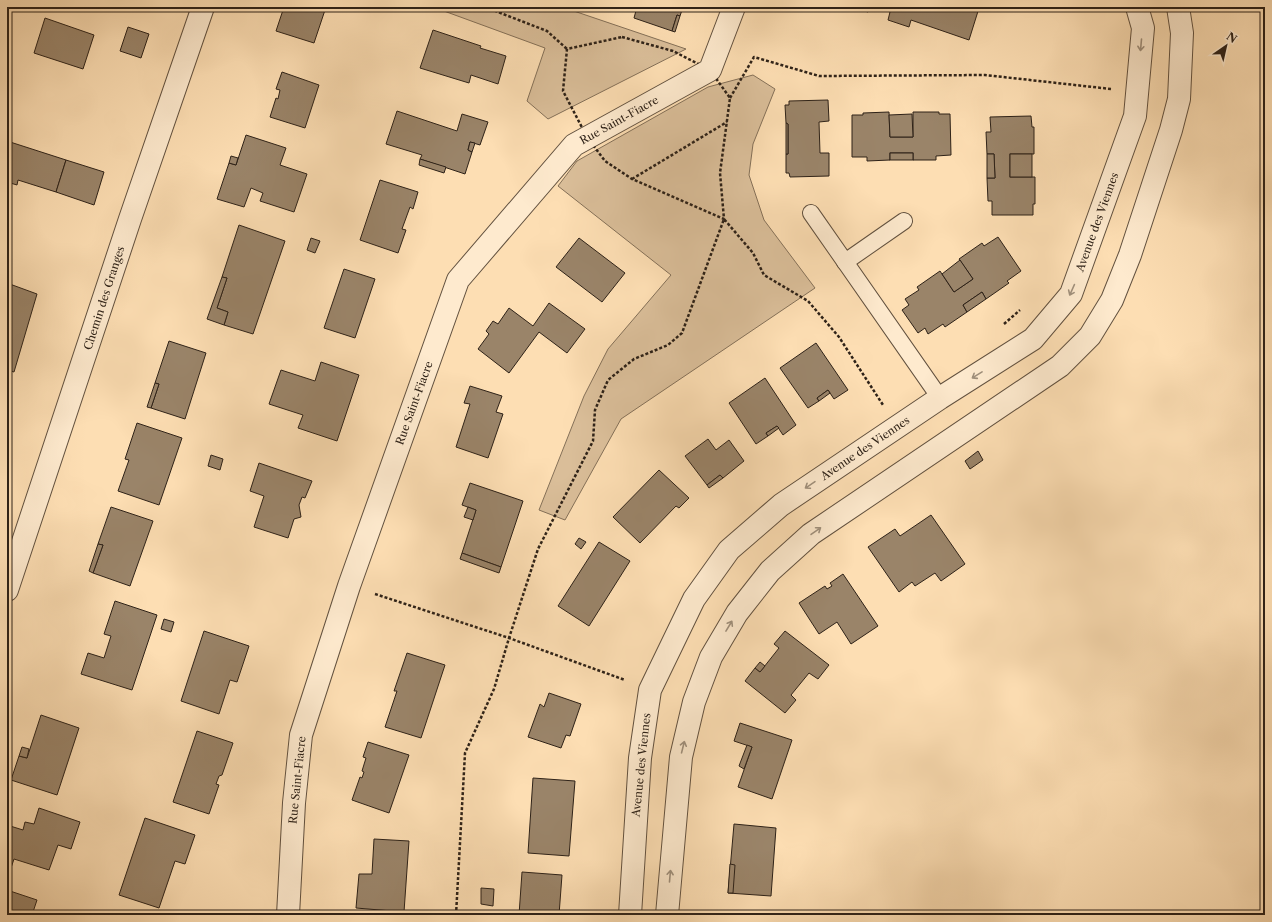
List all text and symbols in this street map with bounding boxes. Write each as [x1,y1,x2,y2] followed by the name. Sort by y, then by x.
[1206,26,1246,66] north arrow
[1224,29,1240,46] text: N
[1137,38,1145,51] one-way arrow
[577,93,661,147] street label: Rue Saint-Fiacre
[1072,170,1121,274] street label: Avenue des Viennes
[81,244,127,352] street label: Chemin des Granges
[1068,284,1075,296] one-way arrow
[392,359,436,447] street label: Rue Saint-Fiacre
[971,370,982,379] one-way arrow
[817,413,912,484] street label: Avenue des Viennes
[805,481,816,489] one-way arrow
[810,527,821,535] one-way arrow
[725,620,733,632] one-way arrow
[628,712,653,819] street label: Avenue des Viennes
[285,736,309,824] street label: Rue Saint-Fiacre
[680,741,688,754] one-way arrow
[667,870,674,883] one-way arrow

